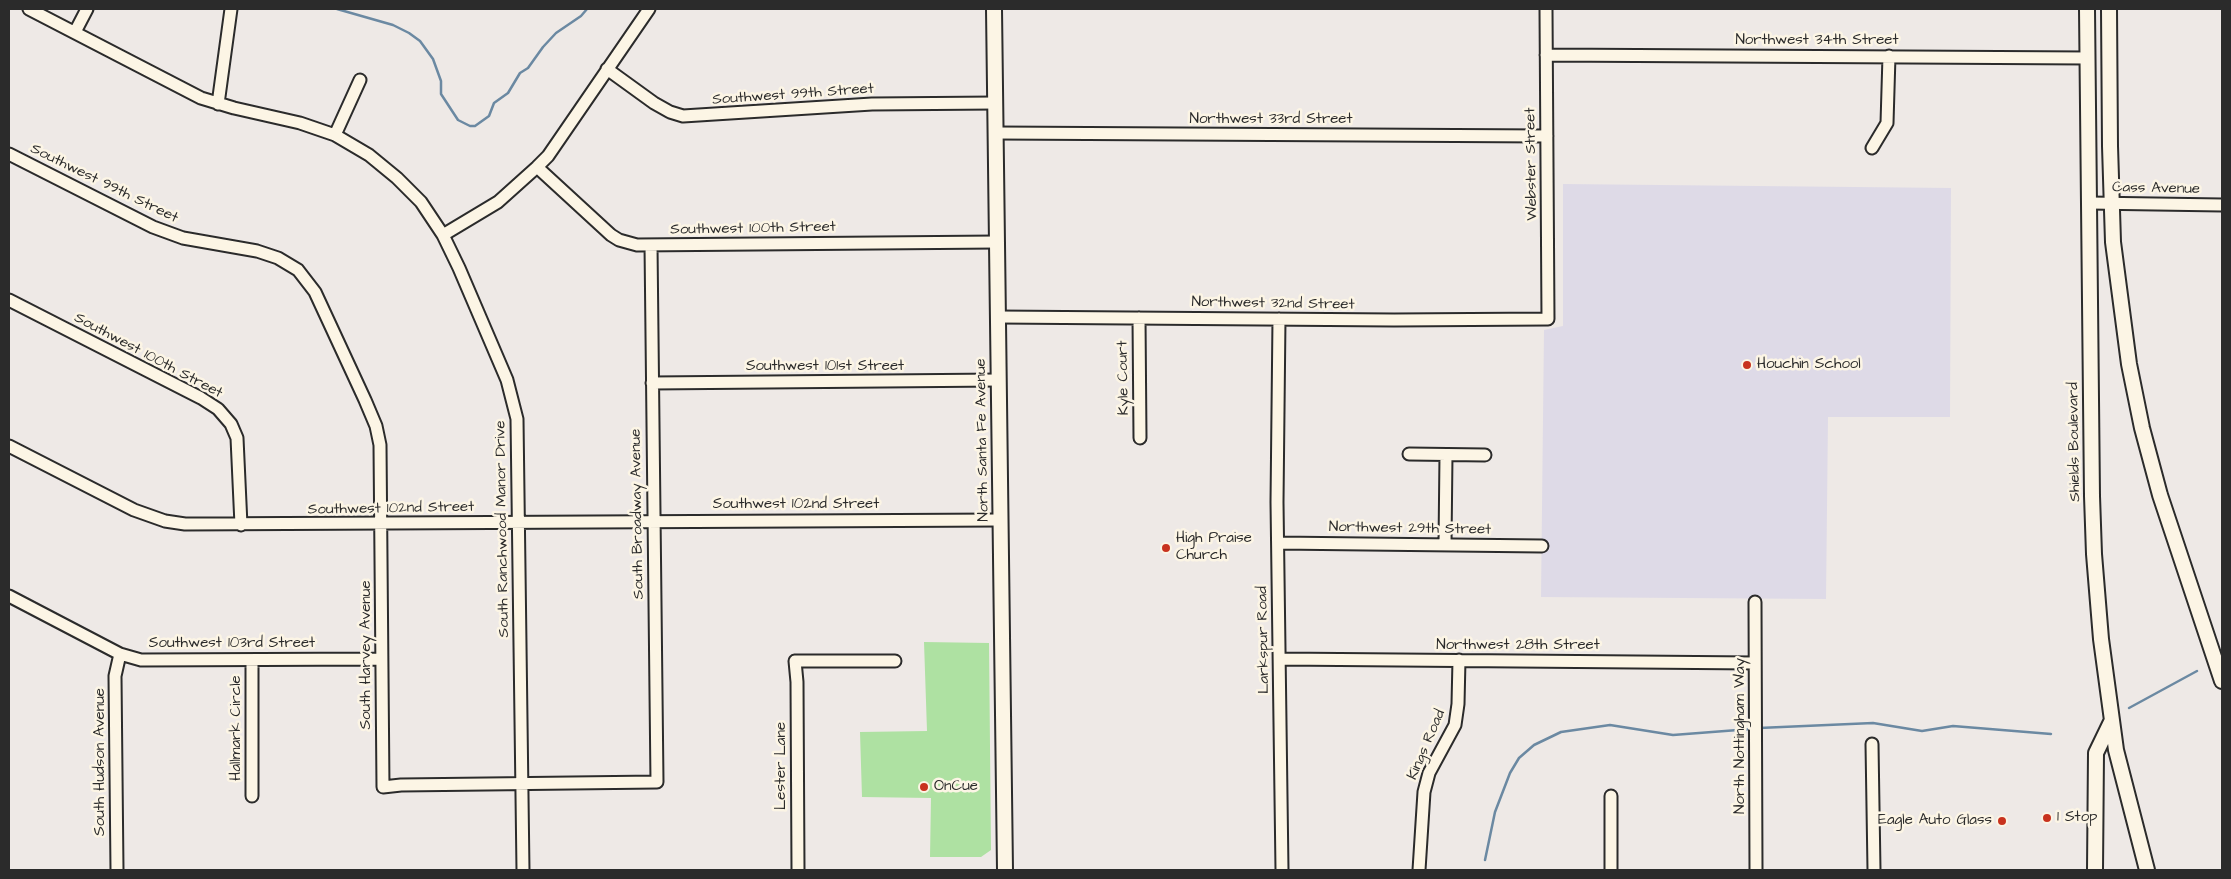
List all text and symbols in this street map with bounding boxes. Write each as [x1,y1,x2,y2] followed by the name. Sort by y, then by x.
[1735,32,1899,50] street label: Northwest 34th Street
[712,80,874,110] street label: Southwest 99th Street
[1522,107,1542,221] street label: Webster Street
[1190,111,1352,129] street label: Northwest 33rd Street
[27,140,181,228] street label: Southwest 99th Street
[2112,179,2200,199] street label: Cass Avenue
[670,219,836,239] street label: Southwest 100th Street
[1191,294,1355,314] street label: Northwest 32nd Street
[71,309,225,403] street label: Southwest 100th Street
[1114,340,1134,416] street label: Kyle Court
[1757,356,1861,374] place label: Houchin School
[746,358,904,376] street label: Southwest 101st Street
[973,358,993,522] street label: North Santa Fe Avenue
[1741,359,1753,371] marker: Houchin School
[2065,382,2085,502] street label: Shields Boulevard
[492,420,514,638] street label: South Ranchwood Manor Drive
[628,429,648,599] street label: South Broadway Avenue
[713,496,879,514] street label: Southwest 102nd Street
[308,499,474,519] street label: Southwest 102nd Street
[1329,519,1491,539] street label: Northwest 29th Street
[1176,530,1252,565] place label: High Praise Church
[1160,542,1172,554] marker: High Praise Church
[358,580,376,730] street label: South Harvey Avenue
[1254,586,1274,694] street label: Larkspur Road
[149,635,315,653] street label: Southwest 103rd Street
[1436,637,1600,655] street label: Northwest 28th Street
[1732,658,1750,814] street label: North Nottingham Way
[228,675,246,781] street label: Hallmark Circle
[92,688,110,836] street label: South Hudson Avenue
[1404,707,1450,783] street label: Kings Road
[773,722,791,810] street label: Lester Lane
[934,778,978,796] place label: OnCue
[918,781,930,793] marker: OnCue
[2057,809,2097,827] place label: 1 Stop
[1878,812,1992,830] place label: Eagle Auto Glass
[2041,812,2053,824] marker: 1 Stop
[1996,815,2008,827] marker: Eagle Auto Glass

